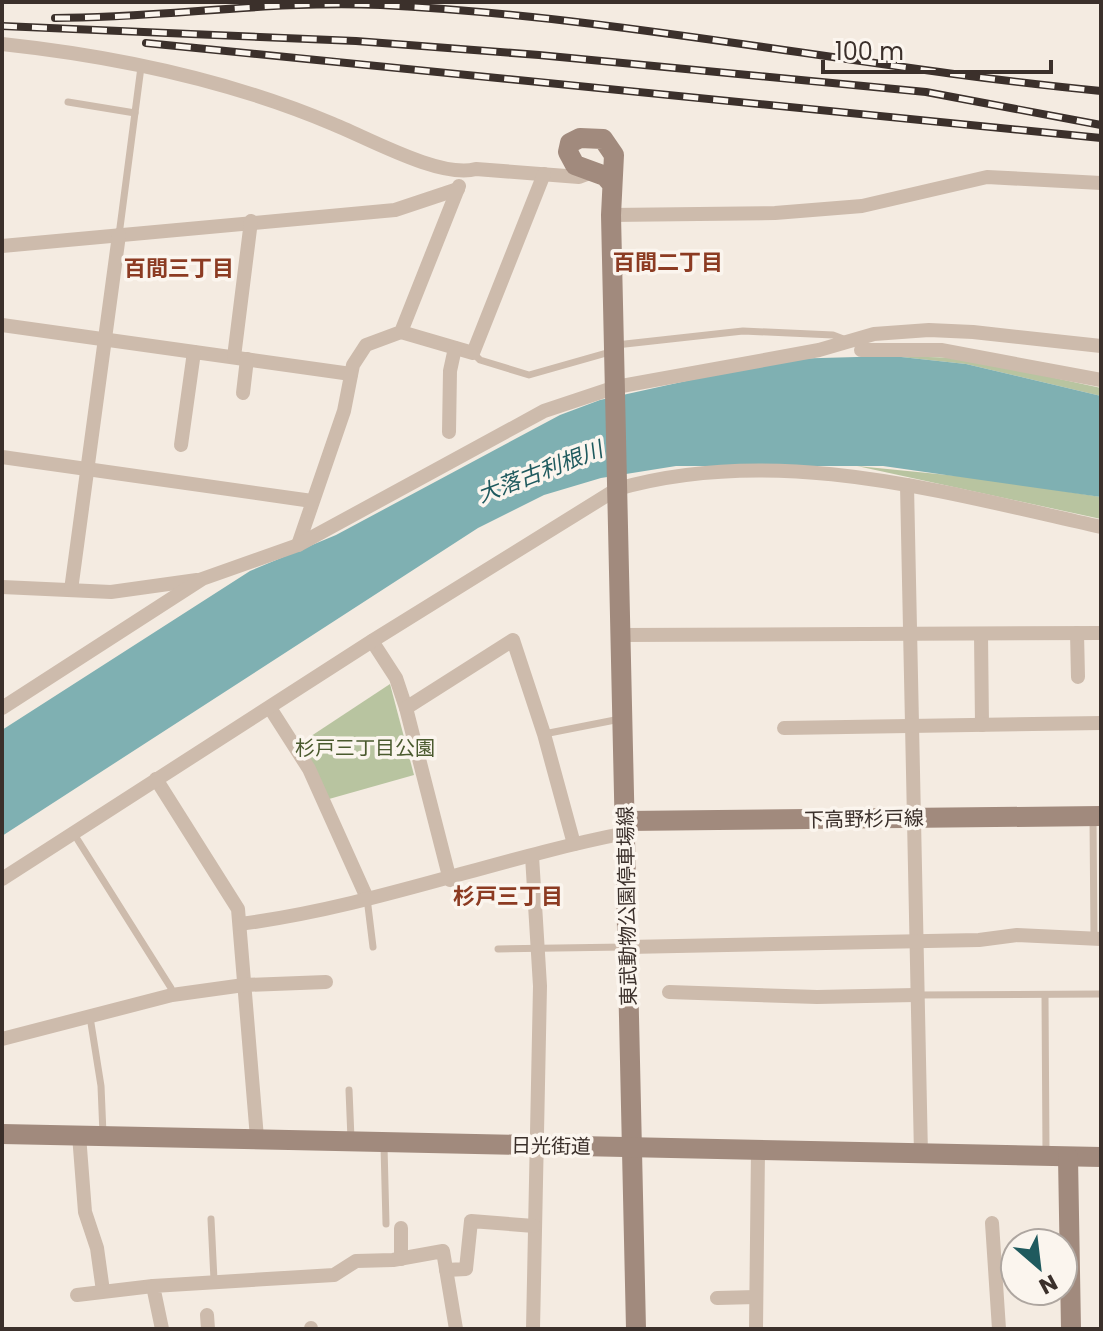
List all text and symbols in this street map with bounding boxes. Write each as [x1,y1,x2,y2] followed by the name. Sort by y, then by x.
[823,24,1051,74] scale bar
[835,35,904,68] text: 100 m
[613,247,723,278] district label: 百間二丁目
[124,253,234,284] district label: 百間三丁目
[473,433,609,510] water label: 大落古利根川
[295,734,435,762] park label: 杉戸三丁目公園
[804,804,924,834] street label: 下高野杉戸線
[611,806,643,1006] street label: 東武動物公園停車場線
[453,881,563,912] district label: 杉戸三丁目
[511,1131,591,1161] street label: 日光街道
[999,1227,1079,1307] north arrow
[1034,1267,1063,1302] text: N

